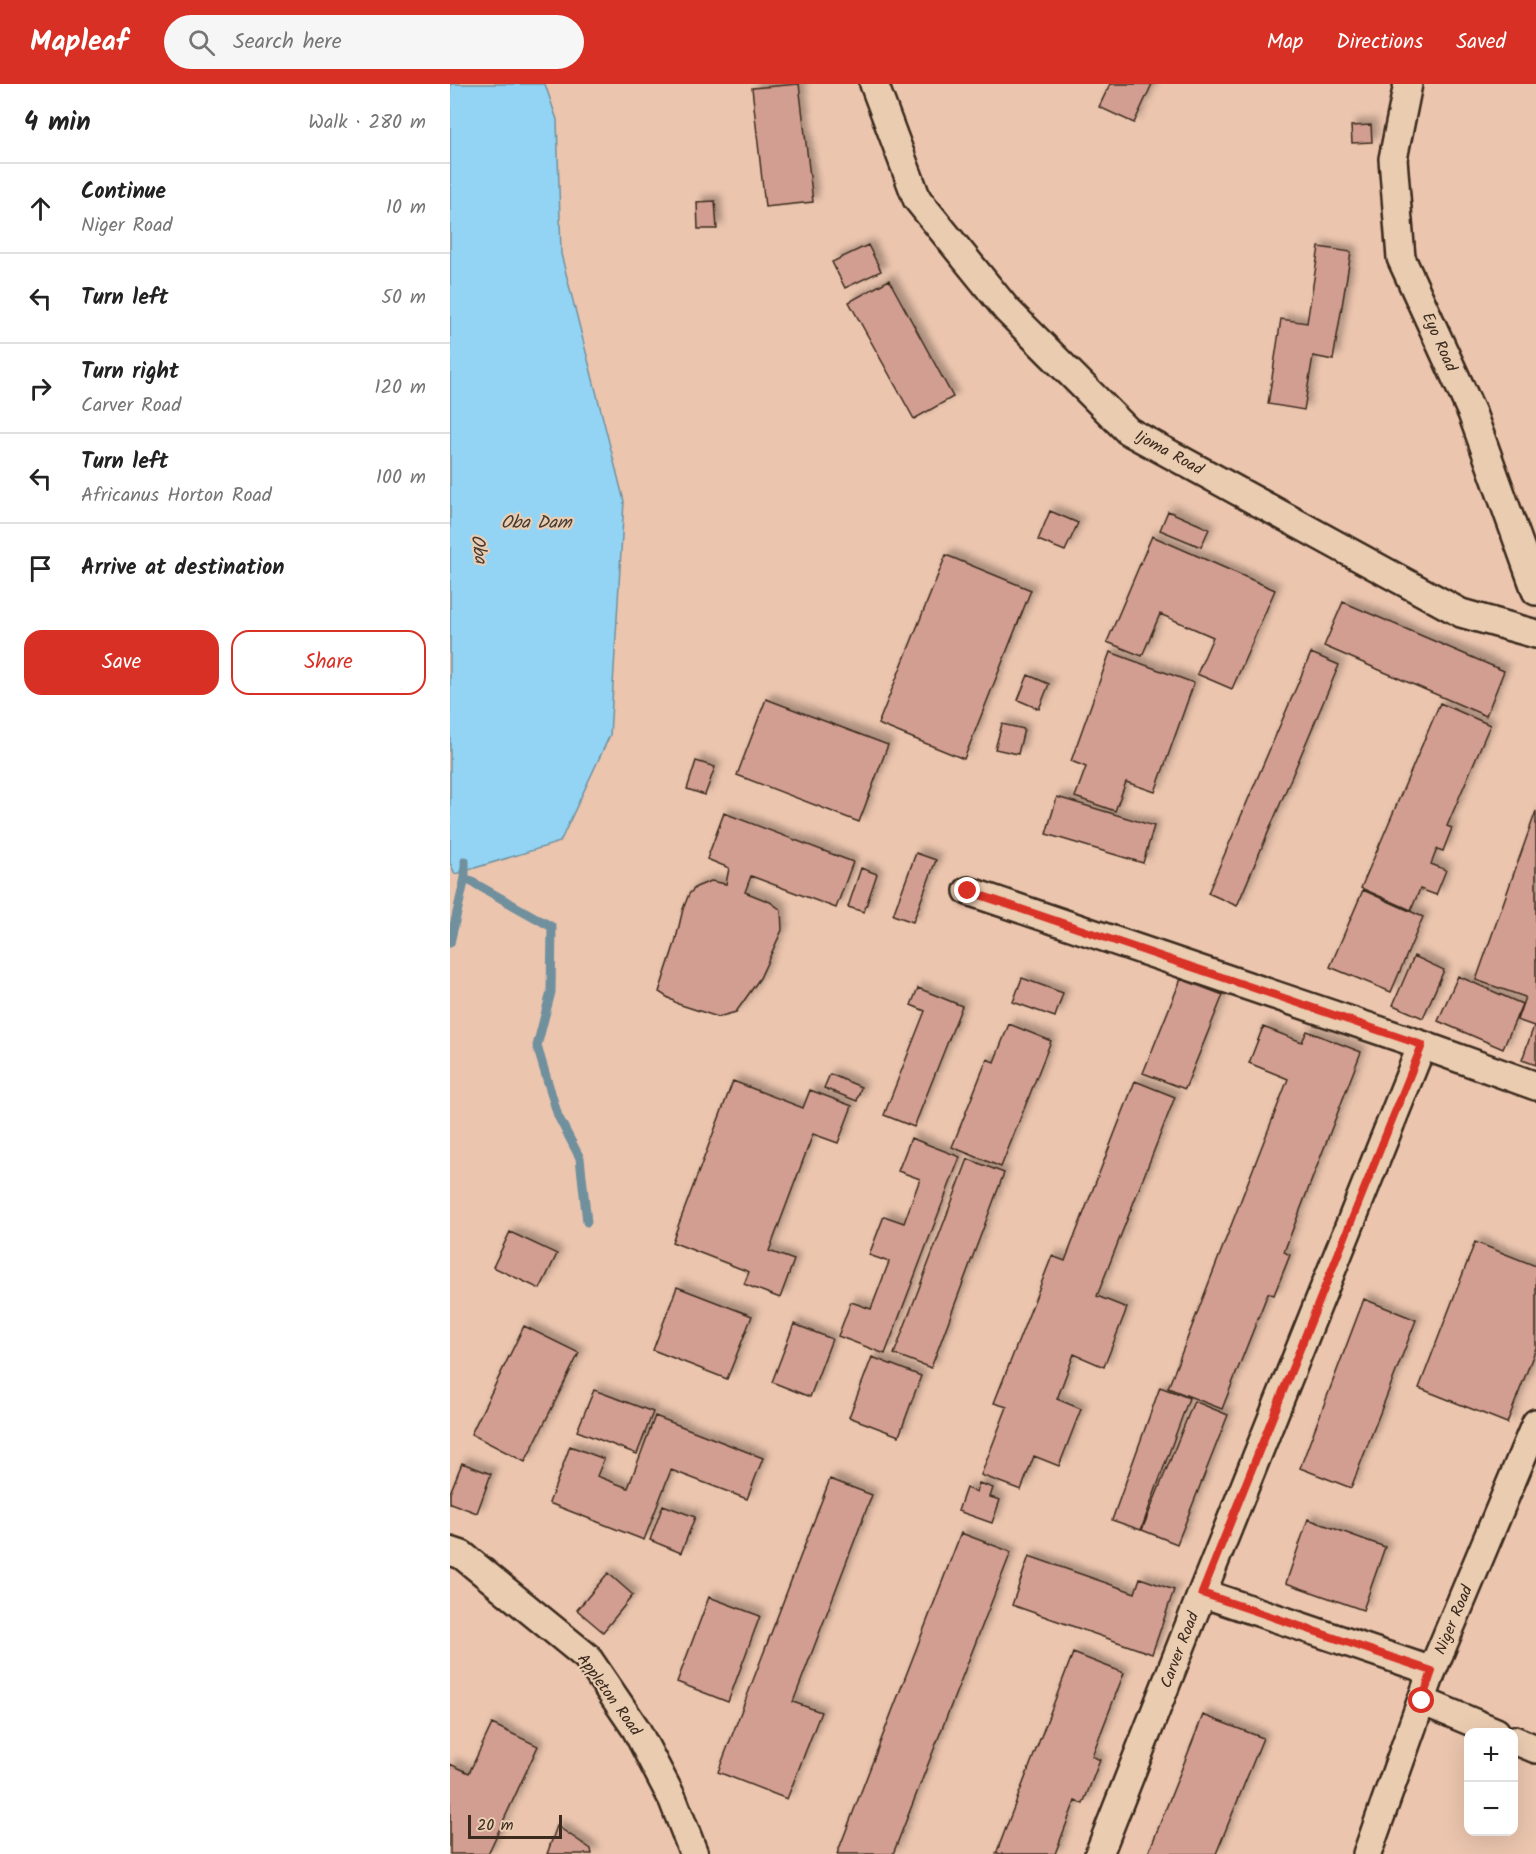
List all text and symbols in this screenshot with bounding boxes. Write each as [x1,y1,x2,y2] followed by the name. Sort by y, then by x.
[164,15,584,69] search box
[30,20,128,65] text: Mapleaf
[233,25,342,60] text: Search here
[185,26,218,59] icon: search
[1267,26,1303,59] text: Map
[1336,26,1423,59] text: Directions
[1456,26,1506,59] text: Saved
[24,102,91,144] text: 4 min
[308,107,426,139] text: Walk · 280 m
[81,175,166,210] text: Continue
[24,192,57,225] icon: ahead
[386,192,426,224] text: 10 m
[81,210,173,242] text: Niger Road
[81,281,168,316] text: Turn left
[24,282,57,315] icon: left
[381,282,426,314] text: 50 m
[1415,308,1464,377] street label: Eyo Road
[81,355,179,390] text: Turn right
[24,372,57,405] icon: right
[374,372,426,404] text: 120 m
[81,390,181,422] text: Carver Road
[1130,424,1209,483] street label: Ijoma Road
[81,445,168,480] text: Turn left
[24,462,57,495] icon: left
[376,462,426,494] text: 100 m
[81,480,272,512] text: Africanus Horton Road
[501,509,573,538] water label: Oba Dam
[462,533,495,567] water label: Oba
[81,551,284,586] text: Arrive at destination
[24,552,57,585] icon: arrive
[24,630,219,695] button: Save
[231,630,426,695] button: Share
[954,877,980,903] route end
[1428,1580,1480,1659] street label: Niger Road
[1154,1607,1206,1692] street label: Carver Road
[570,1649,648,1742] street label: Appleton Road
[1408,1687,1434,1713] route start
[1464,1728,1518,1836] map controls
[1464,1728,1518,1782] button: +
[1464,1782,1518,1836] button: −
[468,1812,562,1840] scale bar
[477,1813,513,1838] text: 20 m

